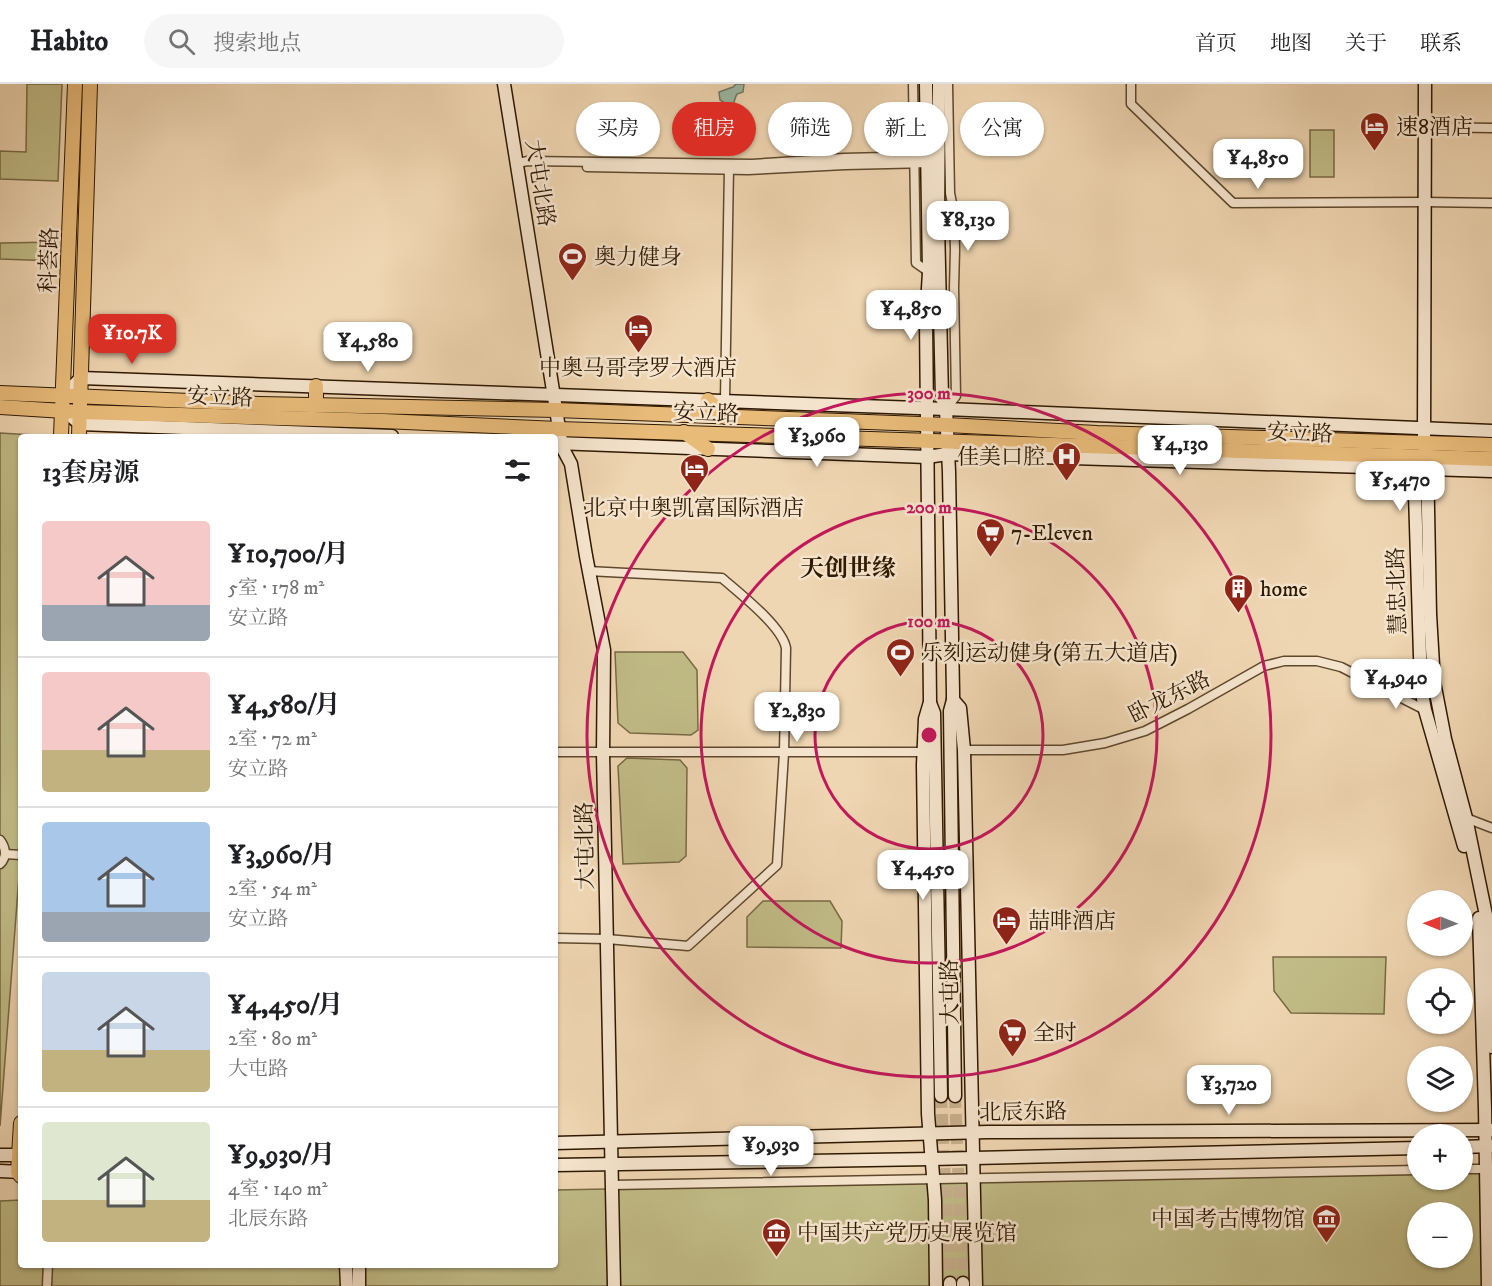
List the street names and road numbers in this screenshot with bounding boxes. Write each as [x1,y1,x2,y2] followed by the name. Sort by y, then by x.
[519,138,560,229] street label: 大屯北路
[35,227,64,294] street label: 科荟路
[186,383,253,412] street label: 安立路
[672,399,739,428] street label: 安立路
[1266,419,1333,448] street label: 安立路
[1382,546,1413,635] street label: 慧忠北路
[1124,665,1215,729] street label: 卧龙东路
[571,802,600,890] street label: 大屯北路
[936,959,965,1025] street label: 大屯路
[979,1098,1067,1127] street label: 北辰东路

